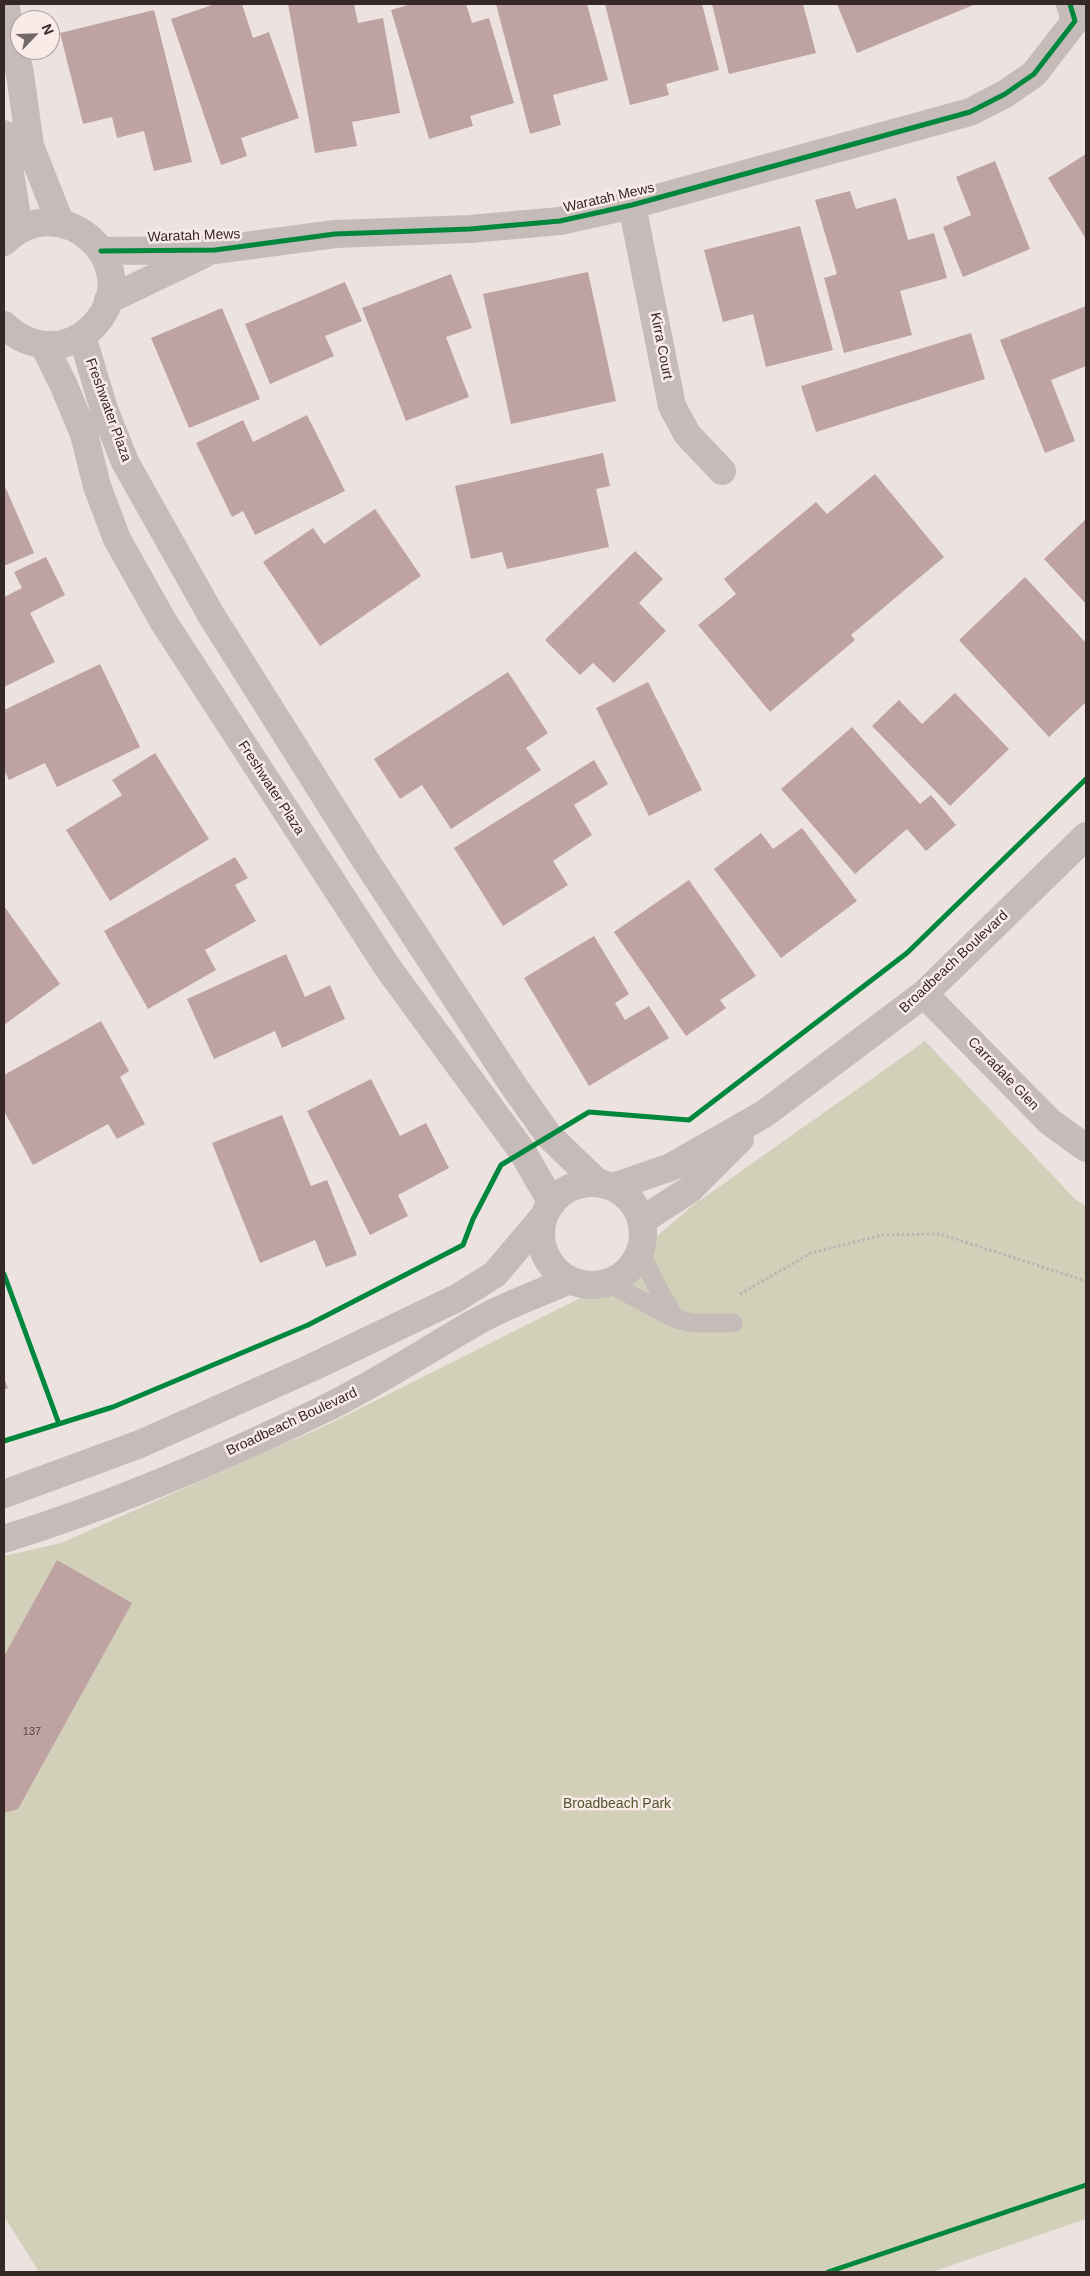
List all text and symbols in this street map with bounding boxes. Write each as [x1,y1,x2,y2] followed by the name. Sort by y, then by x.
[10,10,60,60] north arrow
[38,21,57,37] text: N
[562,179,656,217] street label: Waratah Mews
[147,226,241,246] street label: Waratah Mews
[646,311,676,381] street label: Kirra Court
[81,356,135,464] street label: Freshwater Plaza
[234,738,308,838] street label: Freshwater Plaza
[896,907,1012,1017] street label: Broadbeach Boulevard
[964,1034,1042,1114] street label: Carradale Glen
[224,1384,360,1460] street label: Broadbeach Boulevard
[23,1725,41,1739] house number: 137
[563,1796,671,1812] park label: Broadbeach Park

